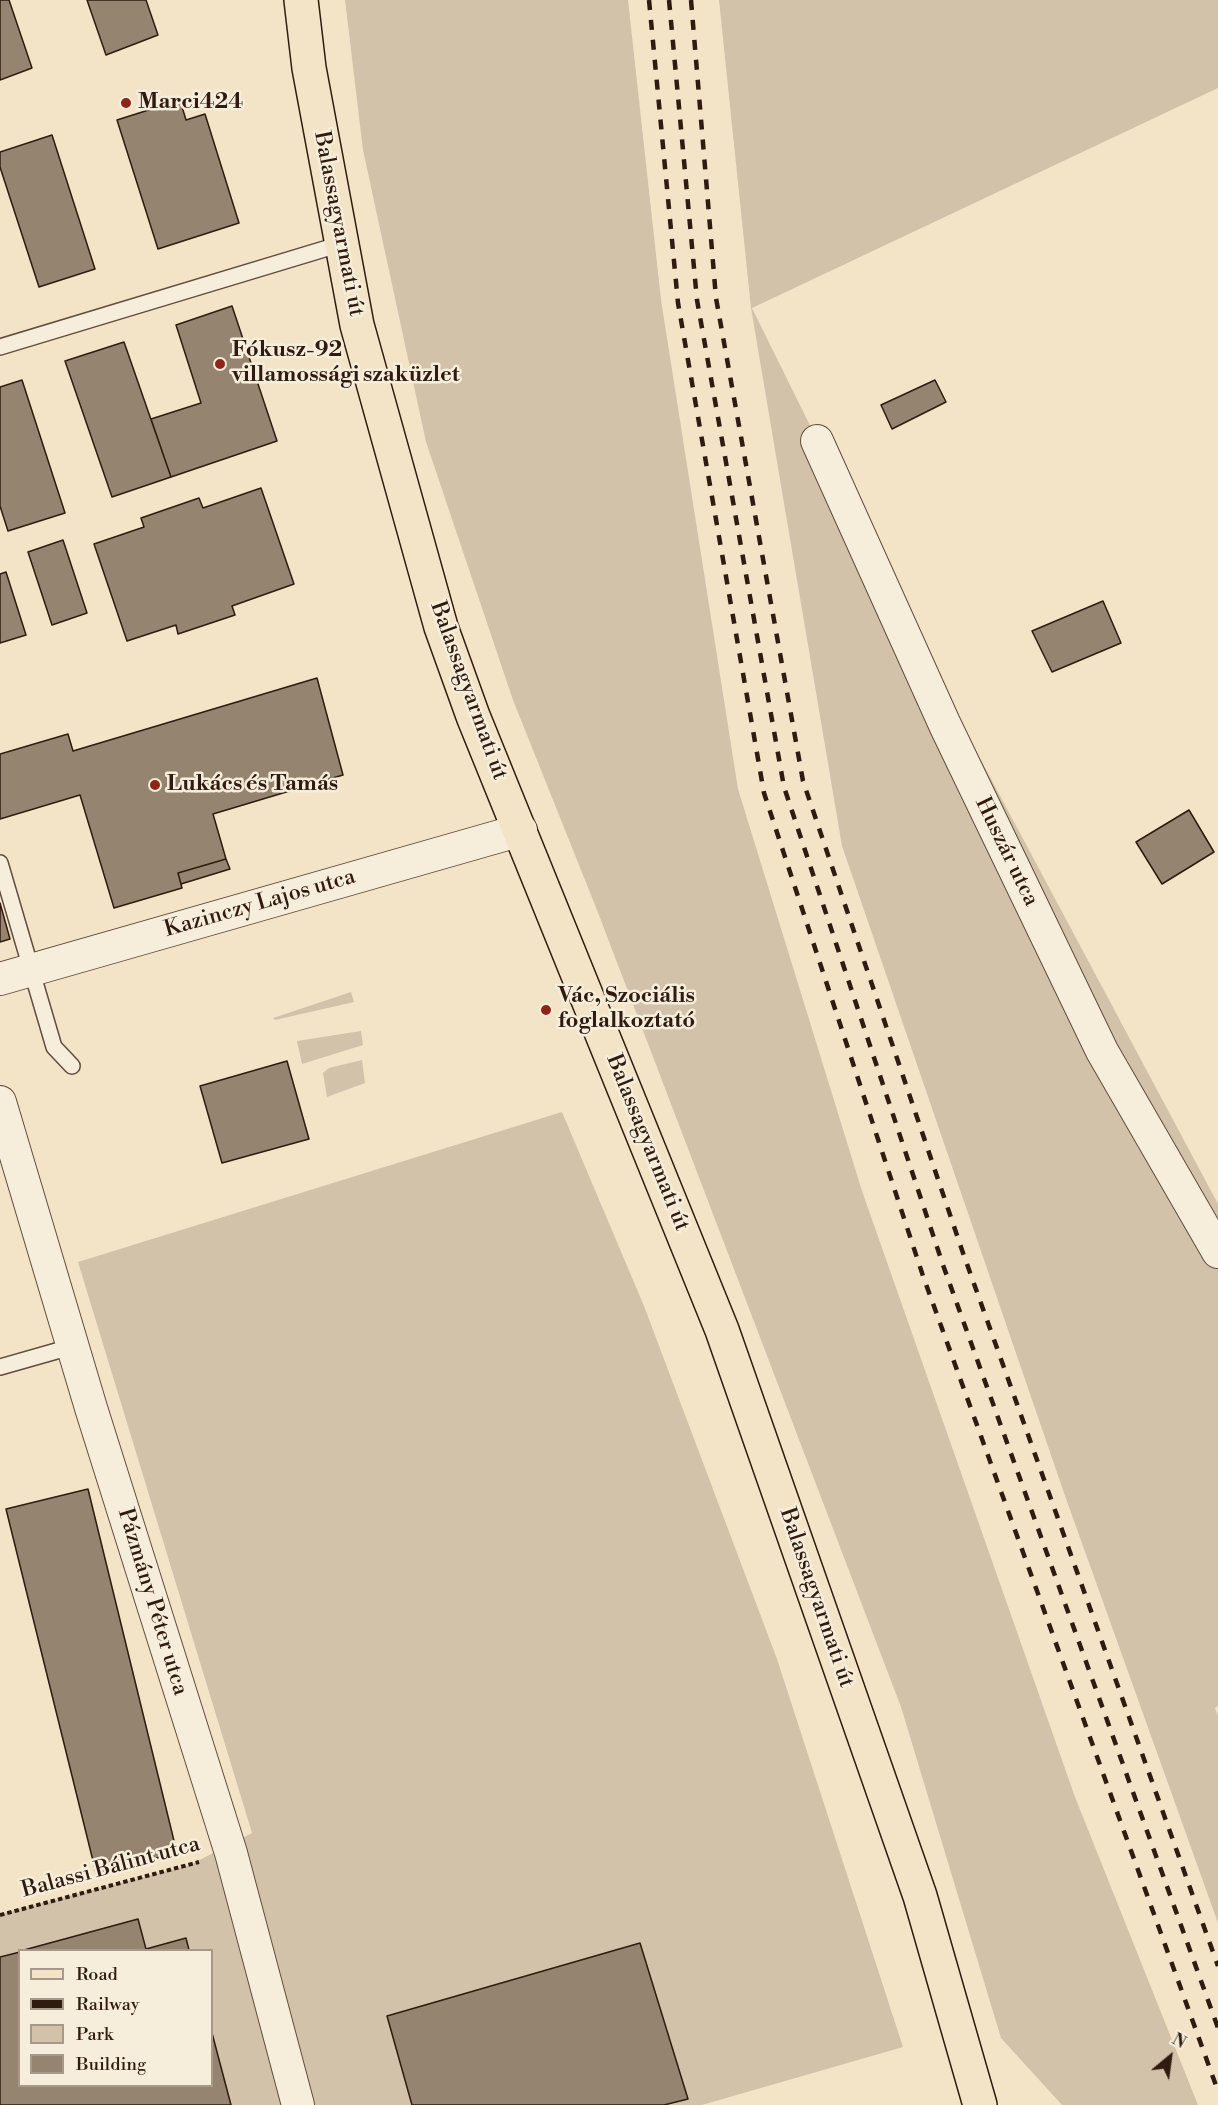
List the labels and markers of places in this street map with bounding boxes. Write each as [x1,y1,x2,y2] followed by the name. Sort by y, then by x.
[138,90,243,116] place label: Marci424
[119,96,133,110] marker: Marci424
[232,338,459,390] place label: Fókusz-92 villamossági szaküzlet
[213,357,227,371] marker: Fókusz-92 villamossági szaküzlet
[167,772,338,798] place label: Lukács és Tamás
[148,778,162,792] marker: Lukács és Tamás
[558,984,695,1036] place label: Vác, Szociális foglalkoztató
[539,1003,553,1017] marker: Vác, Szociális foglalkoztató

